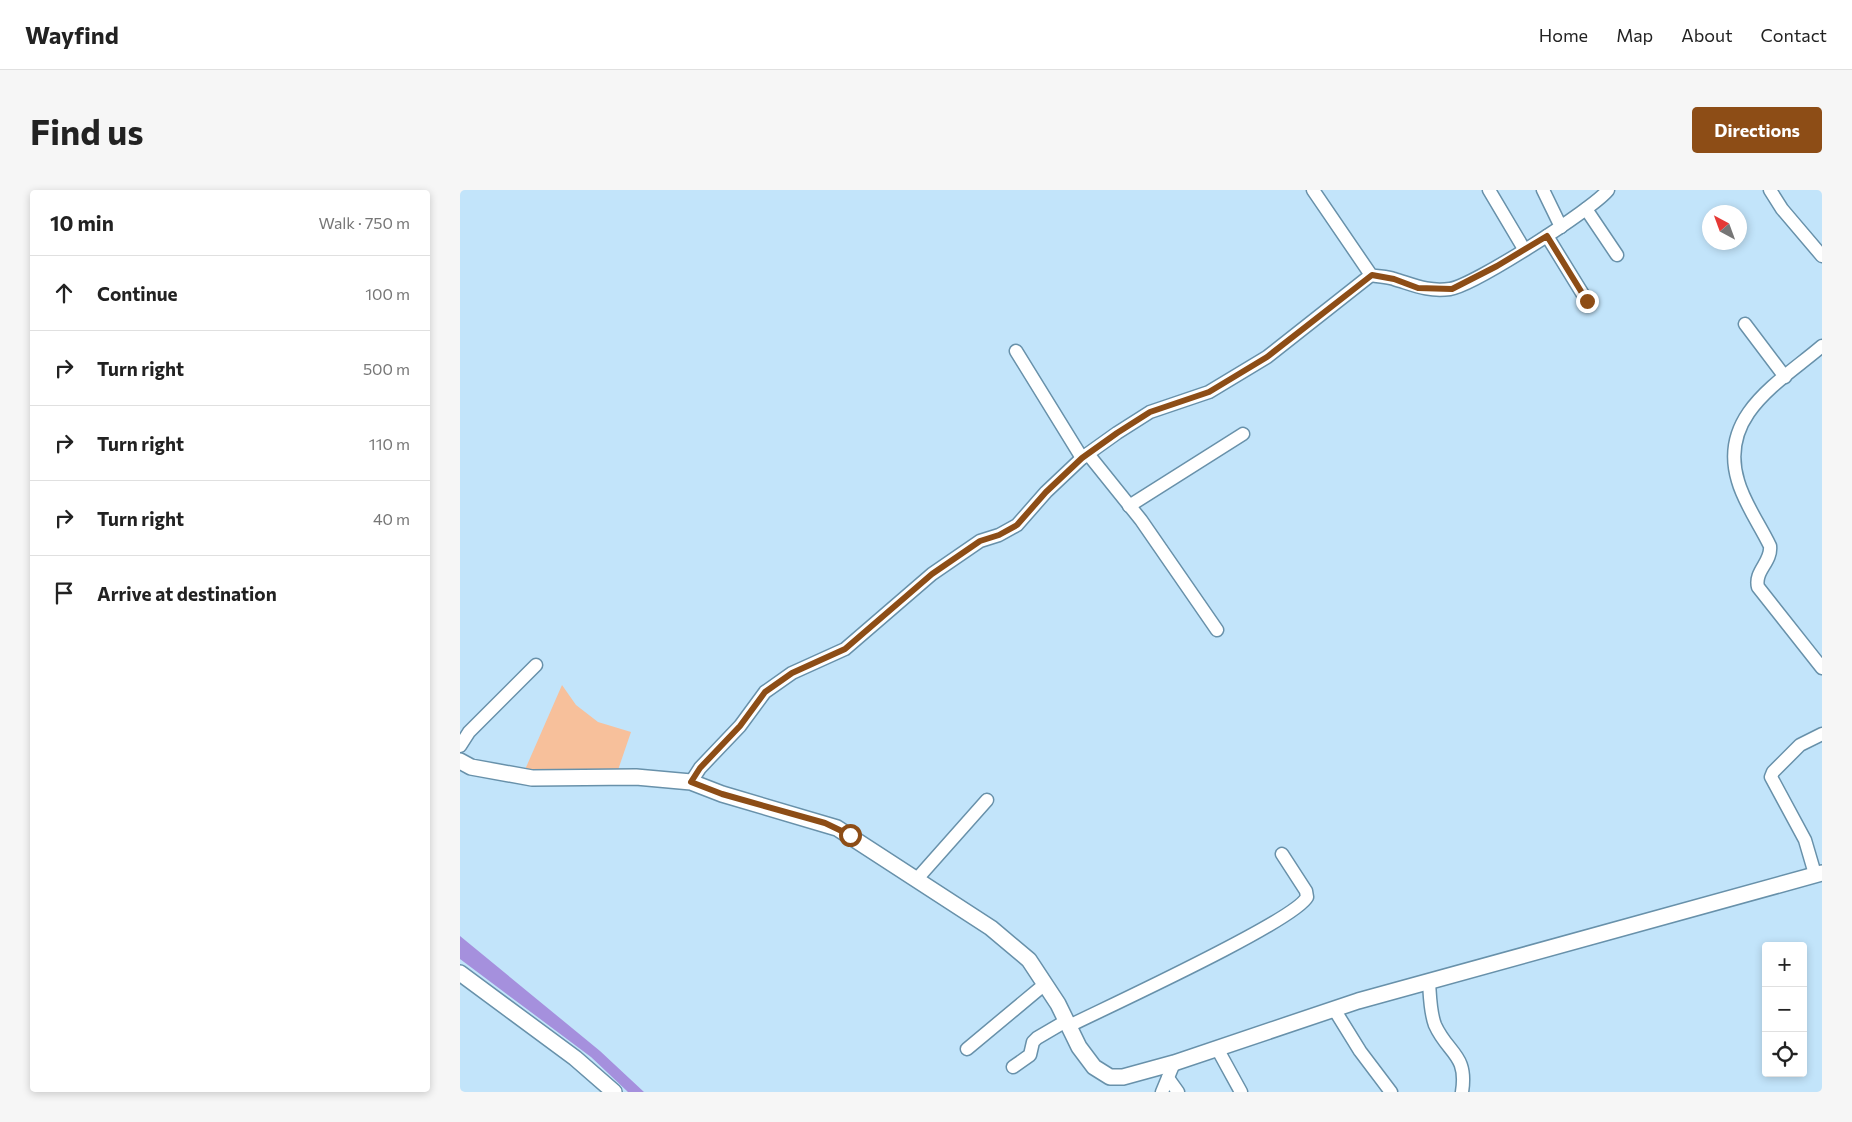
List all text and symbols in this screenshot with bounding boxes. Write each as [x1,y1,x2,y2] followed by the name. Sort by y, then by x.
[25,20,119,49] text: Wayfind
[1539,24,1588,46] text: Home
[1616,24,1653,46] text: Map
[1681,24,1733,46] text: About
[1761,24,1827,46] text: Contact
[1692,107,1822,153] button: Directions
[30,109,144,152] text: Find us
[1702,205,1747,250] north arrow
[50,210,114,235] text: 10 min
[318,213,410,232] text: Walk · 750 m
[50,279,78,307] icon: ahead
[97,282,177,305] text: Continue
[365,284,410,303] text: 100 m
[1576,290,1599,313] route end
[50,354,78,382] icon: right
[97,357,184,380] text: Turn right
[363,359,410,378] text: 500 m
[50,429,78,457] icon: right
[97,432,184,455] text: Turn right
[369,434,410,453] text: 110 m
[50,504,78,532] icon: right
[97,507,184,530] text: Turn right
[373,509,410,528] text: 40 m
[50,579,78,607] icon: arrive
[97,582,277,605] text: Arrive at destination
[839,824,862,847] route start
[1762,942,1807,1077] map controls
[1762,942,1807,987] button: +
[1762,987,1807,1032] button: −
[1762,1032,1807,1077] button: locate

